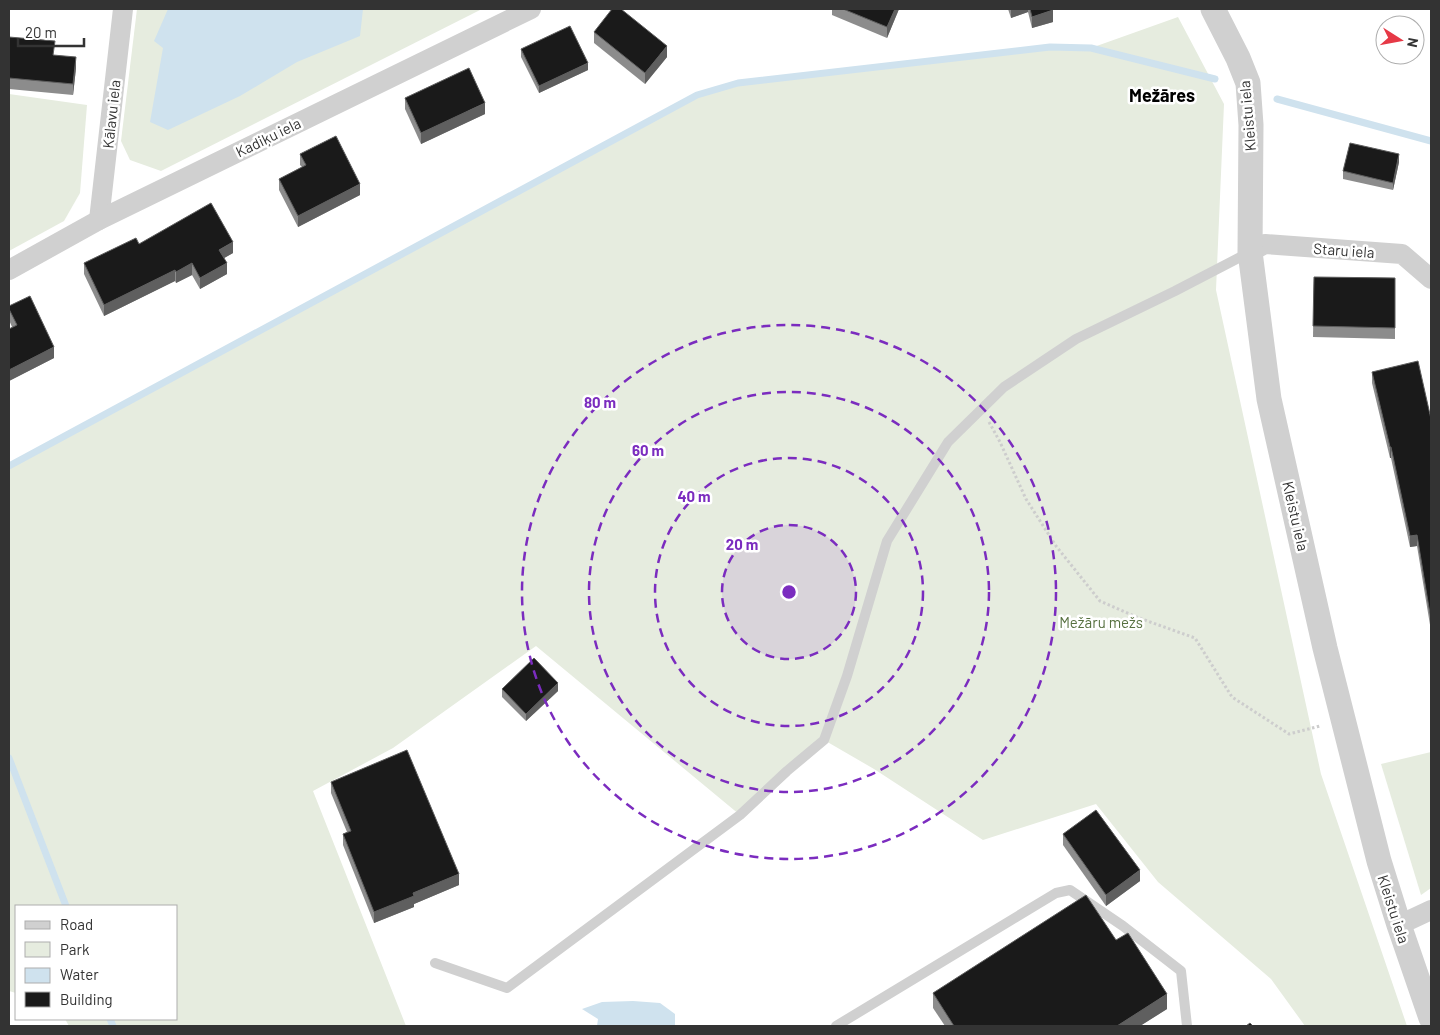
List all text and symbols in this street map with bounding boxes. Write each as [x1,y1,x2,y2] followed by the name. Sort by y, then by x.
[18,15,84,47] scale bar
[1375,15,1425,65] north arrow
[25,23,57,41] text: 20 m
[1404,36,1422,49] text: N
[98,79,124,149] street label: Kālavu iela
[1235,80,1259,152] street label: Kleistu iela
[1129,84,1195,106] district label: Mežāres
[232,113,304,161] street label: Kadiķu iela
[1313,239,1375,261] street label: Staru iela
[584,393,616,411] text: 80 m
[632,441,664,459] text: 60 m
[1279,479,1313,553] street label: Kleistu iela
[677,487,711,505] text: 40 m
[726,535,758,553] text: 20 m
[780,583,798,601] centre of rings
[1059,613,1143,631] park label: Mežāru mežs
[1374,872,1414,946] street label: Kleistu iela
[15,905,178,1020] legend
[60,915,93,933] text: Road
[60,940,90,958] text: Park
[60,965,99,983] text: Water
[60,990,113,1008] text: Building

